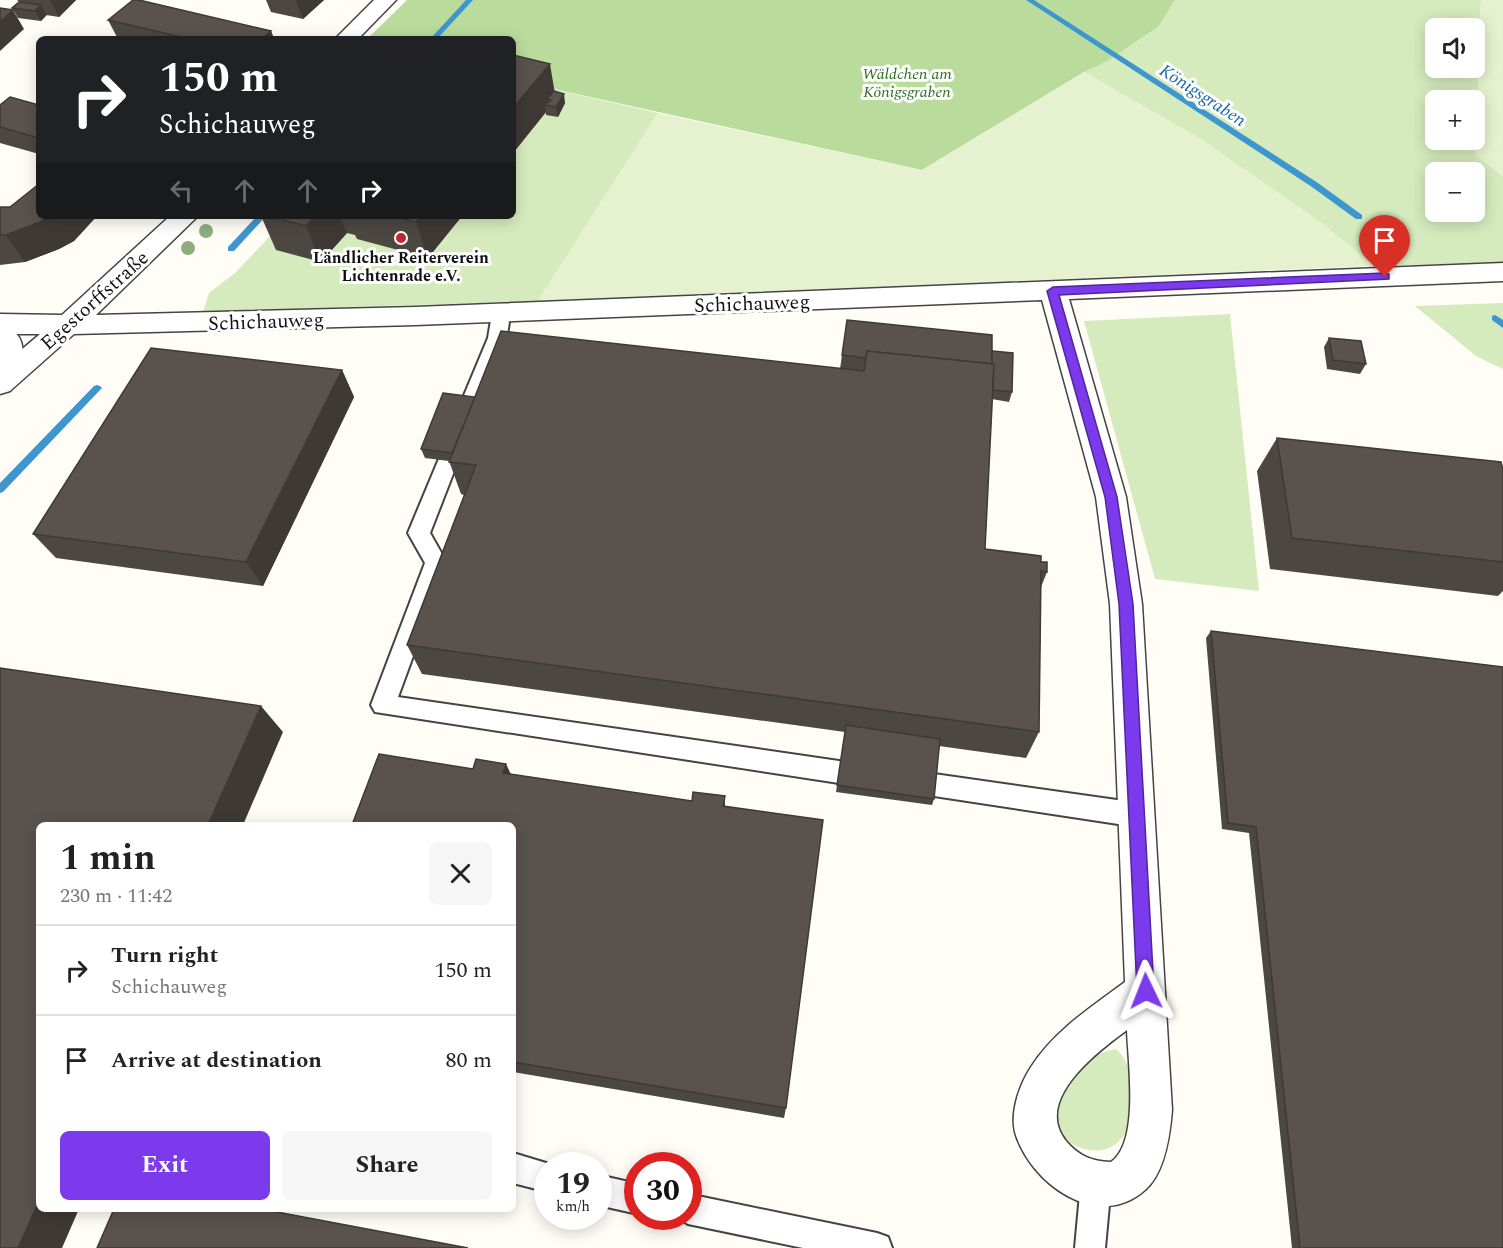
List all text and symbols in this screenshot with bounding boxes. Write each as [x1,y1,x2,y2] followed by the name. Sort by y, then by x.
[1425,18,1485,222] map controls
[1425,18,1485,78] button: sound
[159,47,278,110] text: 150 m
[1154,57,1252,134] water label: Königsgraben
[60,60,138,138] icon: right
[862,62,952,104] park label: Wäldchen am Königsgraben
[1425,90,1485,150] button: +
[159,104,316,146] text: Schichauweg
[1425,162,1485,222] button: −
[165,174,198,207] icon: left
[228,174,261,207] icon: ahead
[291,174,324,207] icon: ahead
[354,174,387,207] icon: right
[1359,215,1410,277] pin
[1368,224,1401,257] icon: arrive
[394,231,408,245] marker: Ländlicher Reiterverein Lichtenrade e.V.
[34,244,156,358] street label: Egestorffstraße
[313,246,489,288] place label: Ländlicher Reiterverein Lichtenrade e.V.
[693,287,811,321] street label: Schichauweg
[207,305,325,339] street label: Schichauweg
[60,831,156,886] text: 1 min
[429,842,492,905] button: close
[60,881,172,911] text: 230 m · 11:42
[111,939,218,972] text: Turn right
[60,954,93,987] icon: right
[435,954,492,987] text: 150 m
[1114,959,1178,1023] position arrow
[111,972,227,1002] text: Schichauweg
[60,1044,93,1077] icon: arrive
[111,1044,322,1077] text: Arrive at destination
[446,1044,492,1077] text: 80 m
[60,1131,270,1200] button: Exit
[282,1131,492,1200] button: Share
[624,1152,702,1230] speed limit sign: 30
[556,1161,590,1207] text: 19
[556,1195,590,1218] text: km/h

